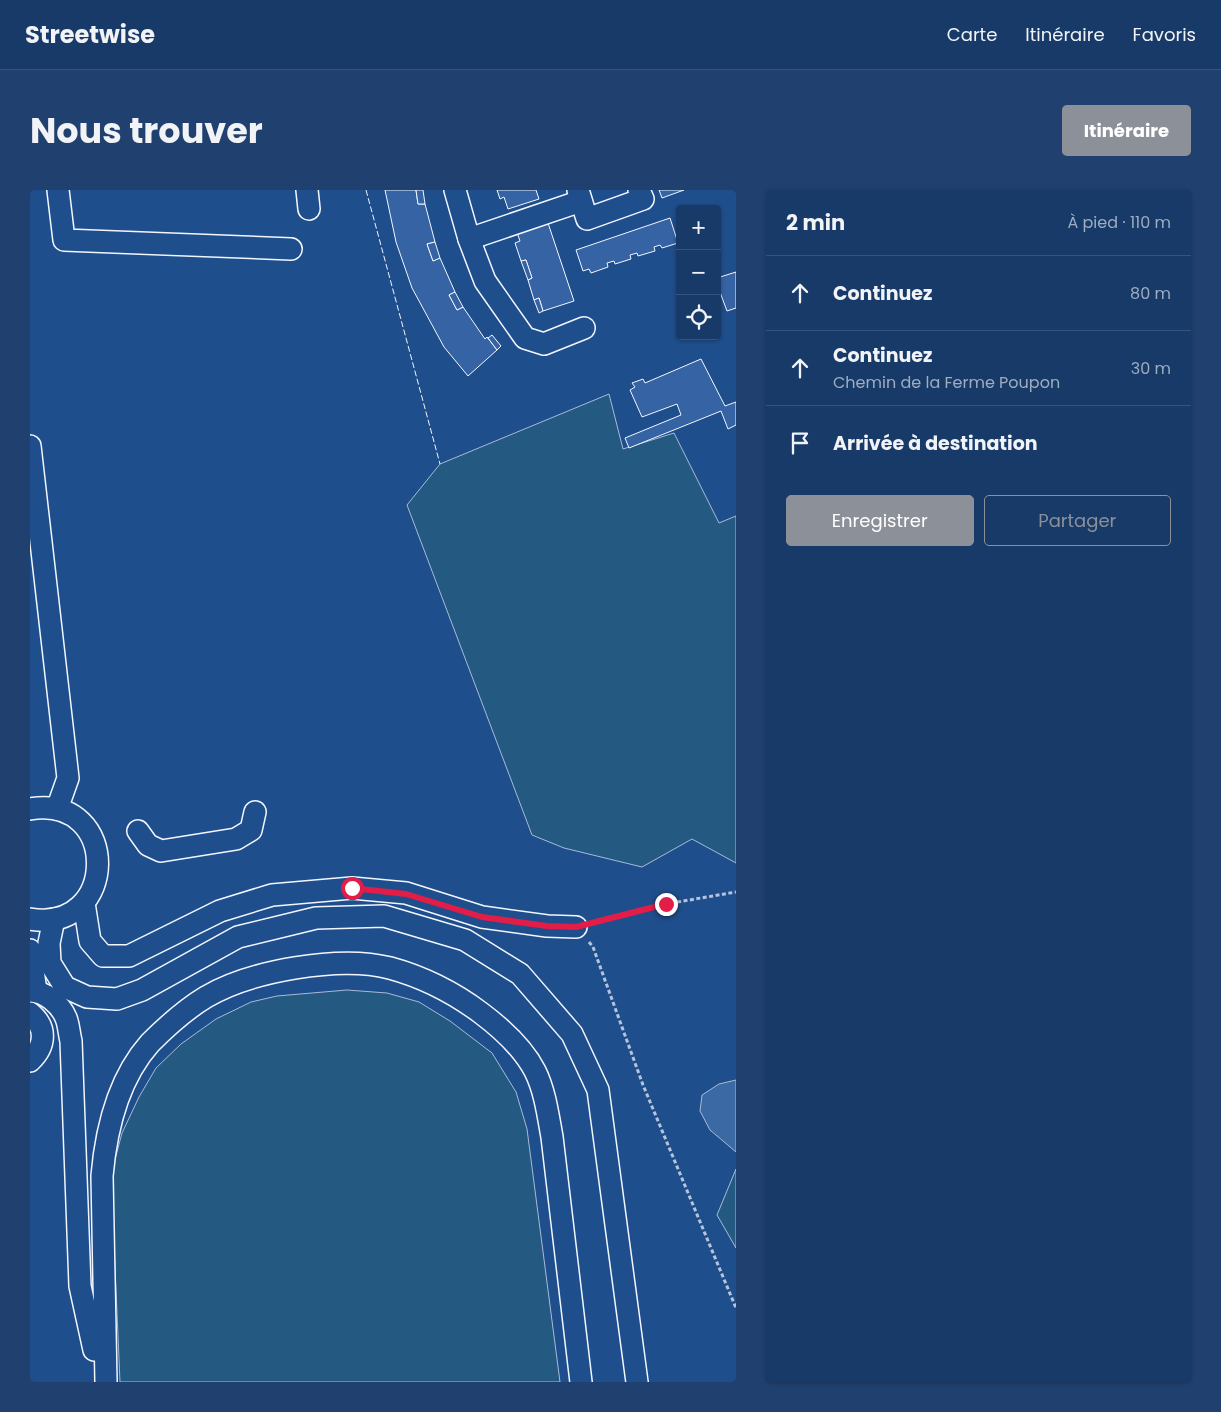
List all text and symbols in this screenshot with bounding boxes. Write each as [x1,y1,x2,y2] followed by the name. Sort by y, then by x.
[25,18,155,51] text: Streetwise
[947,22,997,47] text: Carte
[1025,22,1105,47] text: Itinéraire
[1133,22,1196,47] text: Favoris
[1062,105,1191,156] button: Itinéraire
[30,106,263,155] text: Nous trouver
[676,205,721,340] map controls
[676,205,721,250] button: +
[786,208,845,237] text: 2 min
[1067,211,1171,234] text: À pied · 110 m
[676,250,721,295] button: −
[786,279,814,307] icon: ahead
[833,280,932,307] text: Continuez
[1130,282,1171,305] text: 80 m
[676,295,721,340] button: locate
[833,342,932,369] text: Continuez
[786,354,814,382] icon: ahead
[1131,357,1171,380] text: 30 m
[833,371,1060,394] text: Chemin de la Ferme Poupon
[786,429,814,457] icon: arrive
[833,430,1038,457] text: Arrivée à destination
[786,495,974,546] button: Enregistrer
[984,495,1171,546] button: Partager
[341,877,364,900] route start
[655,893,678,916] route end

